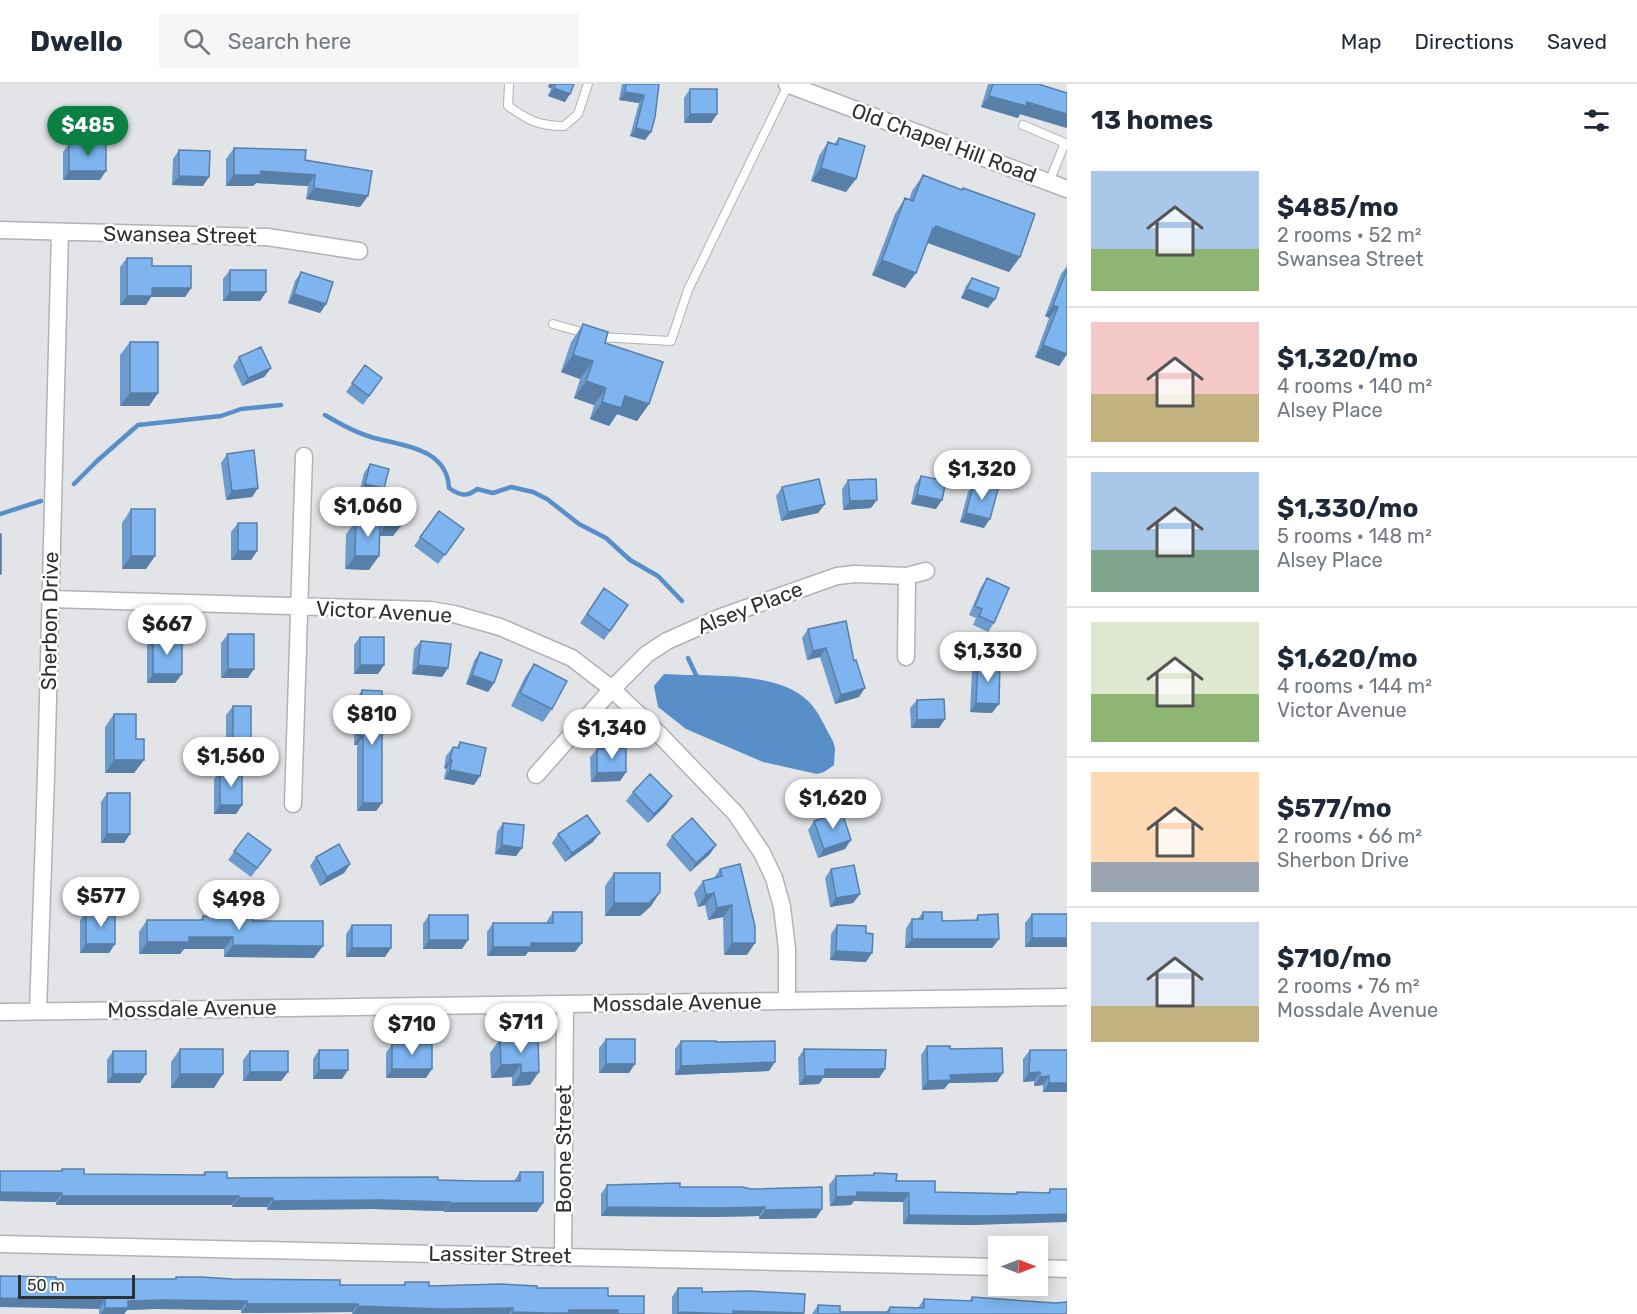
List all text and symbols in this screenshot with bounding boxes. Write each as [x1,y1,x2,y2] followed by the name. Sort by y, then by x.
[159,14,579,68] search box
[30,25,123,58] text: Dwello
[180,25,213,58] icon: search
[228,28,351,55] text: Search here
[1341,29,1382,54] text: Map
[1415,29,1514,54] text: Directions
[1547,29,1607,54] text: Saved
[848,97,1040,188] street label: Old Chapel Hill Road
[1580,104,1613,137] icon: filters
[1091,105,1213,136] text: 13 homes
[52,106,124,157] pin: $485
[61,113,115,137] text: $485
[1277,192,1399,223] text: $485/mo
[1139,195,1211,267] icon: home
[103,221,257,248] street label: Swansea Street
[1277,223,1422,247] text: 2 rooms · 52 m²
[1277,247,1424,271] text: Swansea Street
[1277,343,1418,374] text: $1,320/mo
[1139,346,1211,418] icon: home
[1277,374,1432,398] text: 4 rooms · 140 m²
[1277,398,1383,422] text: Alsey Place
[933,450,1031,501] pin: $1,320
[948,457,1016,481] text: $1,320
[319,487,417,538] pin: $1,060
[1277,493,1418,524] text: $1,330/mo
[334,494,402,518] text: $1,060
[1139,496,1211,568] icon: home
[1277,524,1432,548] text: 5 rooms · 148 m²
[1277,548,1383,572] text: Alsey Place
[36,552,63,690] street label: Sherbon Drive
[694,576,806,639] street label: Alsey Place
[315,595,453,628] street label: Victor Avenue
[131,605,203,656] pin: $667
[142,612,192,636] text: $667
[939,632,1037,683] pin: $1,330
[954,639,1022,663] text: $1,330
[1277,643,1418,674] text: $1,620/mo
[1139,646,1211,718] icon: home
[1277,674,1432,698] text: 4 rooms · 144 m²
[336,695,408,746] pin: $810
[1277,698,1407,722] text: Victor Avenue
[347,702,397,726] text: $810
[563,709,661,760] pin: $1,340
[577,716,647,740] text: $1,340
[182,737,280,788] pin: $1,560
[197,744,265,768] text: $1,560
[784,779,882,830] pin: $1,620
[799,786,867,810] text: $1,620
[1277,793,1392,824] text: $577/mo
[1139,796,1211,868] icon: home
[1277,824,1422,848] text: 2 rooms · 66 m²
[1277,848,1409,872] text: Sherbon Drive
[65,877,137,928] pin: $577
[203,880,275,931] pin: $498
[76,884,126,908] text: $577
[212,887,266,911] text: $498
[1277,943,1392,974] text: $710/mo
[1139,946,1211,1018] icon: home
[1277,974,1420,998] text: 2 rooms · 76 m²
[592,989,762,1016] street label: Mossdale Avenue
[107,995,277,1022] street label: Mossdale Avenue
[1277,998,1438,1022] text: Mossdale Avenue
[485,1003,557,1054] pin: $711
[376,1005,448,1056] pin: $710
[499,1010,543,1034] text: $711
[388,1012,436,1036] text: $710
[551,1085,576,1213] street label: Boone Street
[988,1236,1048,1296] north arrow
[988,1236,1048,1296] map controls
[428,1241,572,1268] street label: Lassiter Street
[18,1272,135,1300] scale bar
[27,1276,65,1295] text: 50 m

